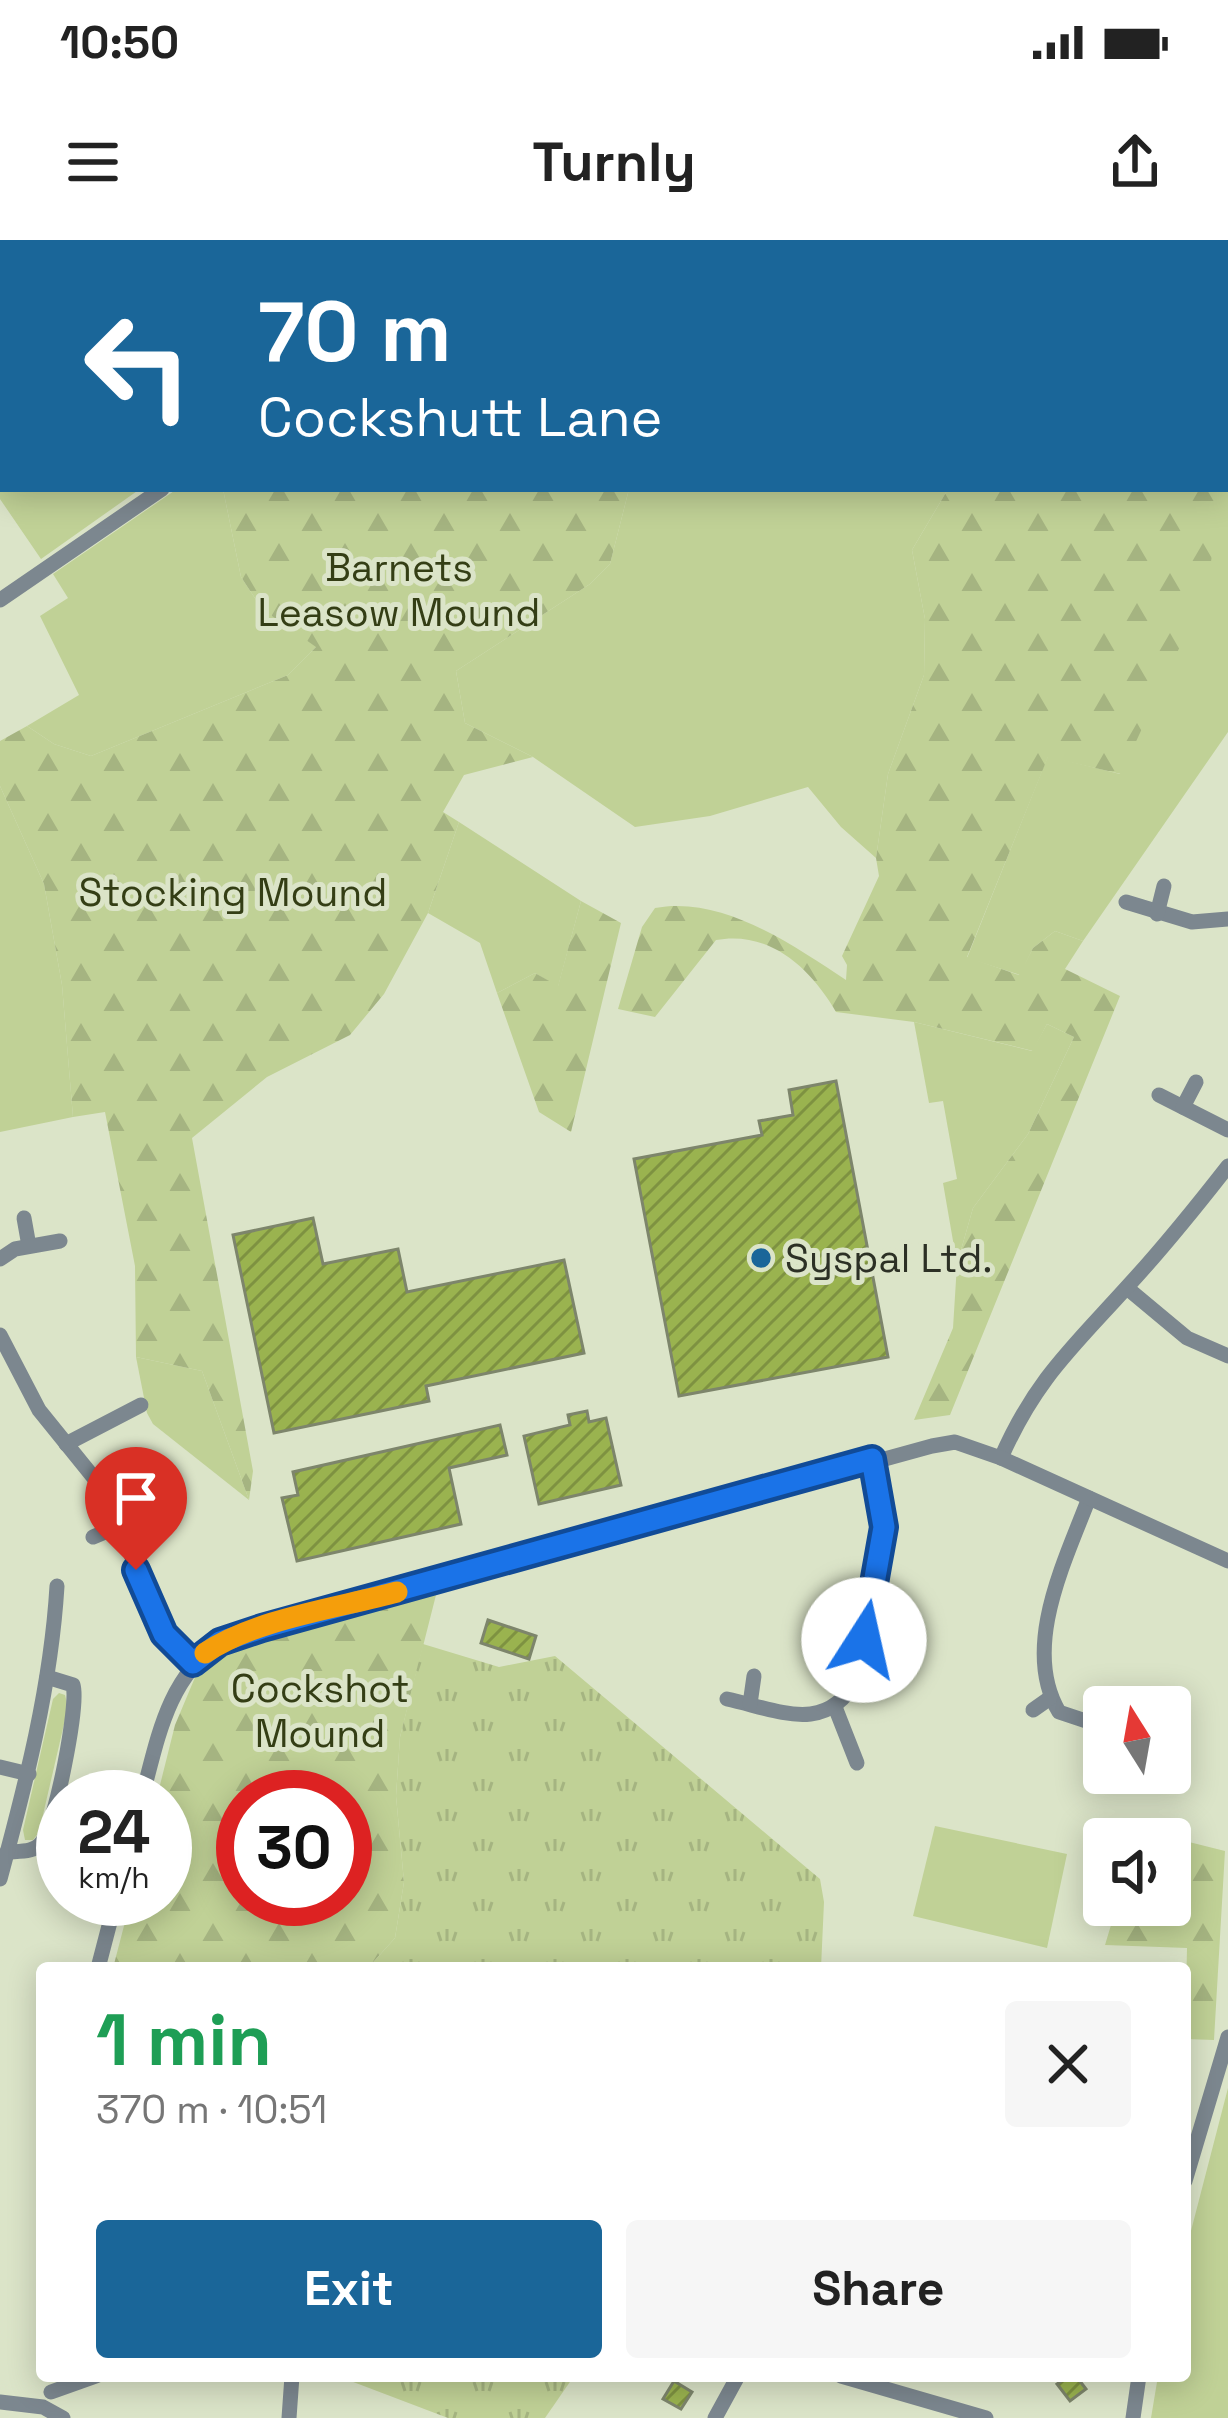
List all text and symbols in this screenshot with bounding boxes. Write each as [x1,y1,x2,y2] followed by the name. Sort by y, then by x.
[60,14,179,71] text: 10:50
[532,128,696,197] text: Turnly
[60,129,126,195] icon: menu
[1102,129,1168,195] icon: share
[258,278,452,386] text: 70 m
[60,288,216,444] icon: left
[258,383,663,452] text: Cockshutt Lane
[258,543,540,637] park label: Barnets Leasow Mound
[79,868,387,917] park label: Stocking Mound
[785,1234,992,1283] place label: Syspal Ltd.
[748,1245,774,1271] marker: Syspal Ltd.
[85,1447,187,1570] pin
[103,1465,169,1531] icon: arrive
[801,1577,927,1703] position arrow
[231,1664,409,1758] park label: Cockshot Mound
[1083,1686,1191,1794] north arrow
[1083,1686,1191,1926] map controls
[216,1770,372,1926] speed limit sign: 30
[78,1794,150,1871] text: 24
[1083,1818,1191,1926] button: sound
[78,1858,150,1897] text: km/h
[96,1994,272,2086] text: 1 min
[1005,2001,1131,2127] button: close
[96,2085,327,2134] text: 370 m · 10:51
[96,2220,602,2358] button: Exit
[626,2220,1131,2358] button: Share

